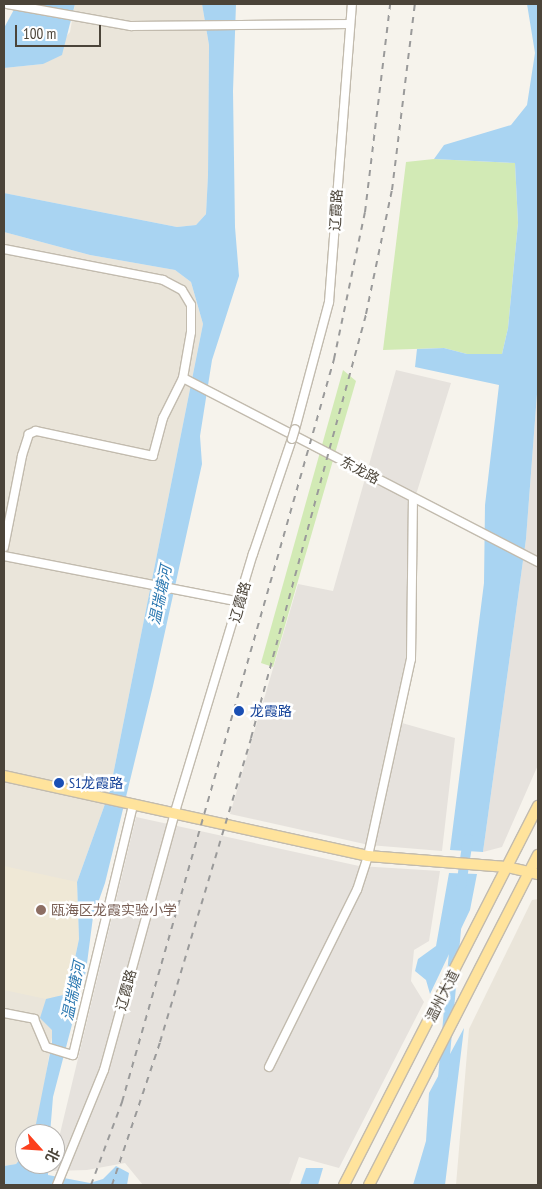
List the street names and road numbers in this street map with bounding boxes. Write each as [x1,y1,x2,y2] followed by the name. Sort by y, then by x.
[327,189,345,231] street label: 辽霞路
[338,453,382,487] street label: 东龙路
[226,579,254,625] street label: 辽霞路
[422,967,462,1025] street label: 温州大道
[112,968,140,1012] street label: 辽霞路

